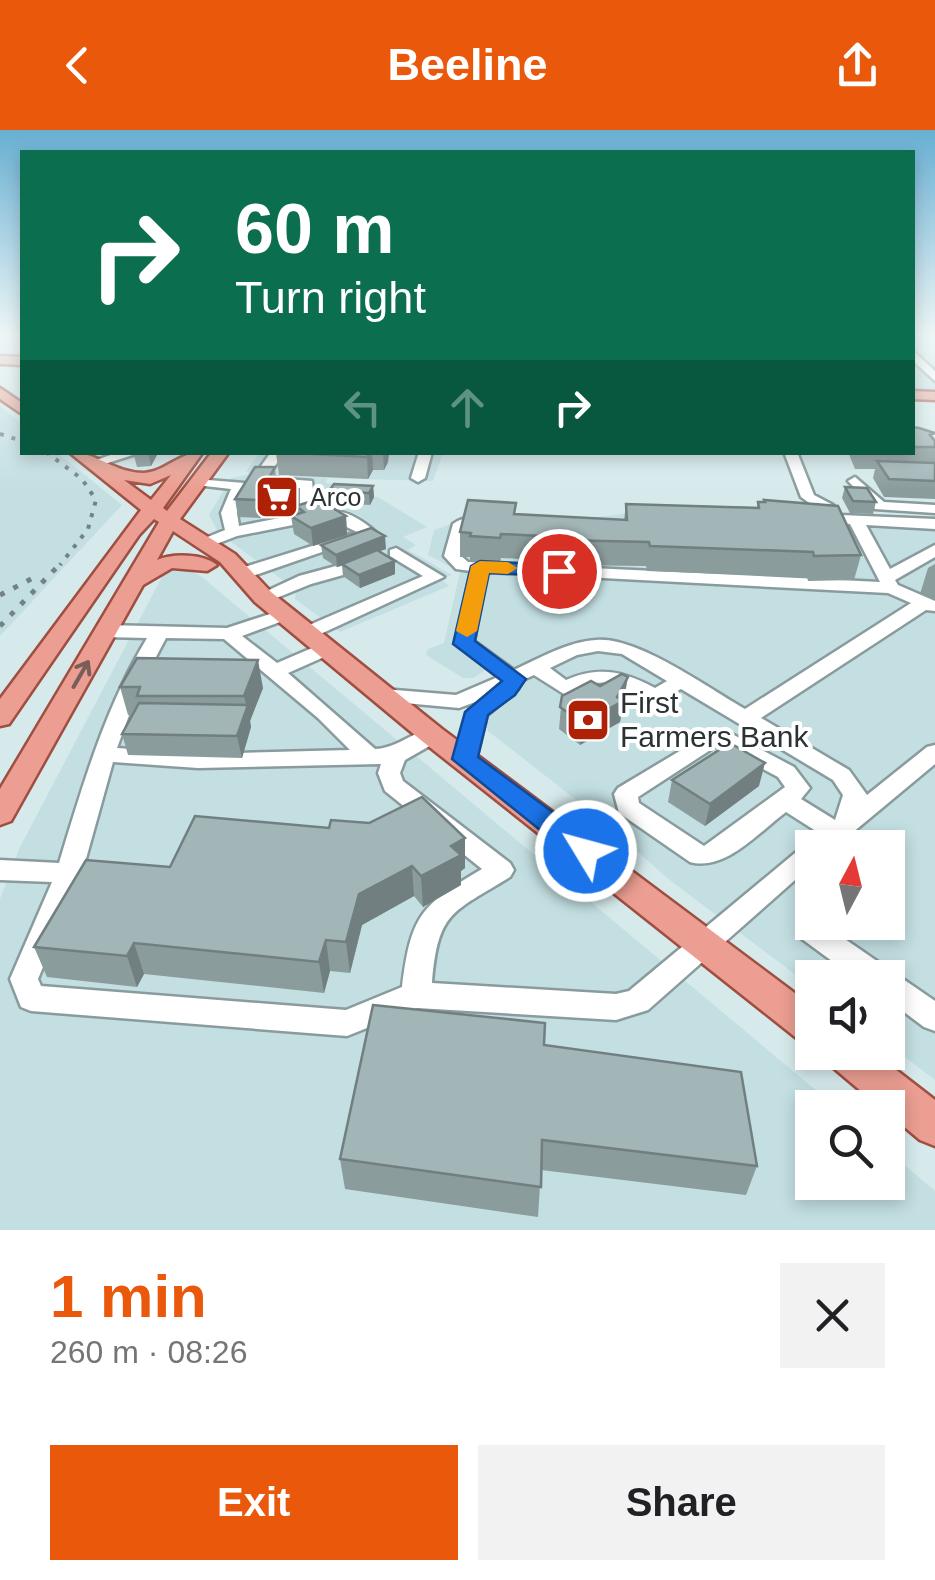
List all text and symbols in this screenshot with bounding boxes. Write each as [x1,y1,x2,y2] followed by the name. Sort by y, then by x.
[50,38,105,93] icon: back
[830,38,885,93] icon: share
[387,39,548,90] text: Beeline
[70,190,200,320] icon: right
[235,190,395,268] text: 60 m
[235,272,426,323] text: Turn right
[335,380,390,435] icon: left
[440,380,495,435] icon: ahead
[545,380,600,435] icon: right
[254,474,300,520] supermarket icon: Arco
[310,483,361,511] place label: Arco
[517,529,602,614] pin
[532,544,587,599] icon: arrive
[71,660,91,689] one-way arrow
[620,686,809,753] place label: First Farmers Bank
[565,697,611,743] bank icon: First Farmers Bank
[534,799,638,903] position arrow
[795,830,905,940] north arrow
[795,830,905,1200] map controls
[795,960,905,1070] button: sound
[795,1090,905,1200] button: search
[50,1263,207,1330] text: 1 min
[780,1263,885,1368] button: close
[50,1334,247,1370] text: 260 m · 08:26
[50,1445,458,1560] button: Exit
[478,1445,885,1560] button: Share

